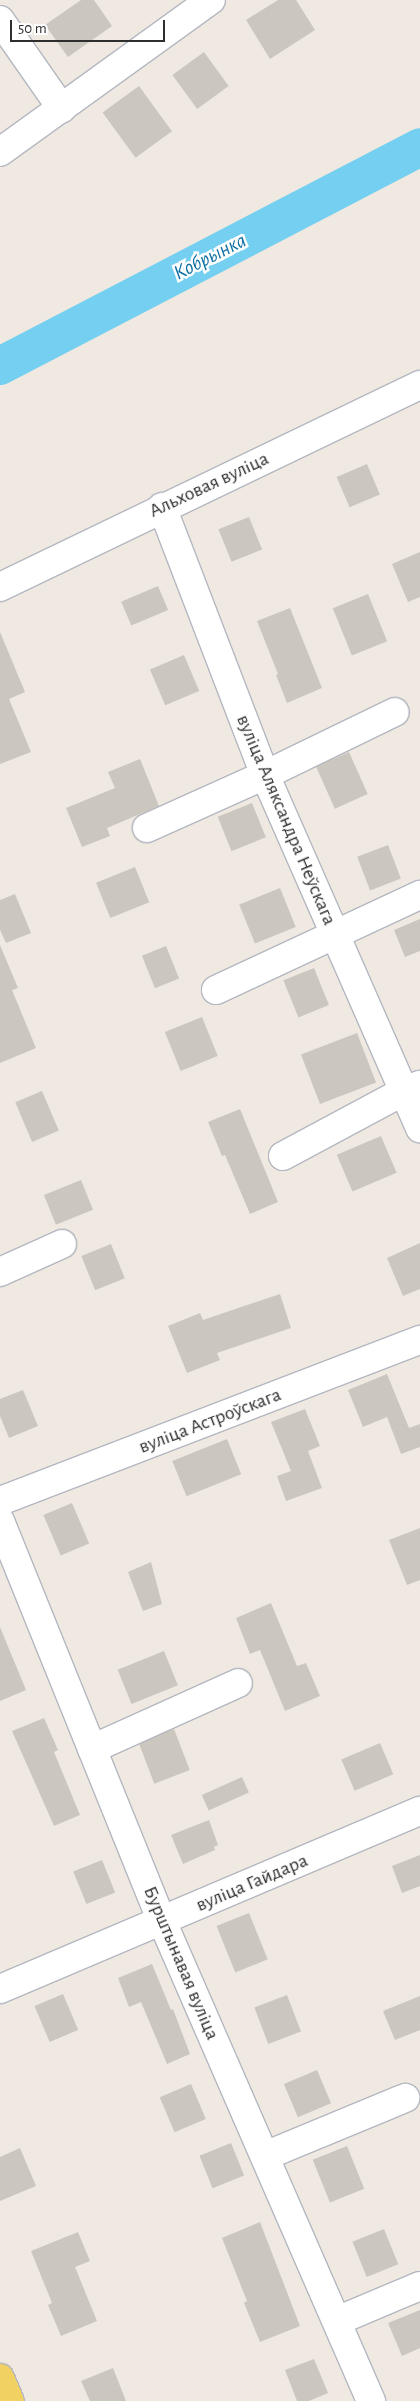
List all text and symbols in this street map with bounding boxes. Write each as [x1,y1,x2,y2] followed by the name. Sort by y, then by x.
[12,10,168,42] scale bar
[18,21,47,36] text: 50 m
[170,228,250,286] water label: Кобрынка
[145,447,273,523] street label: Альховая вуліца
[231,711,341,929] street label: вуліца Аляксандра Неўскага
[135,1383,285,1459] street label: вуліца Астроўскага
[192,1849,312,1917] street label: вуліца Гайдара
[138,1882,224,2044] street label: Бурштынавая вуліца

